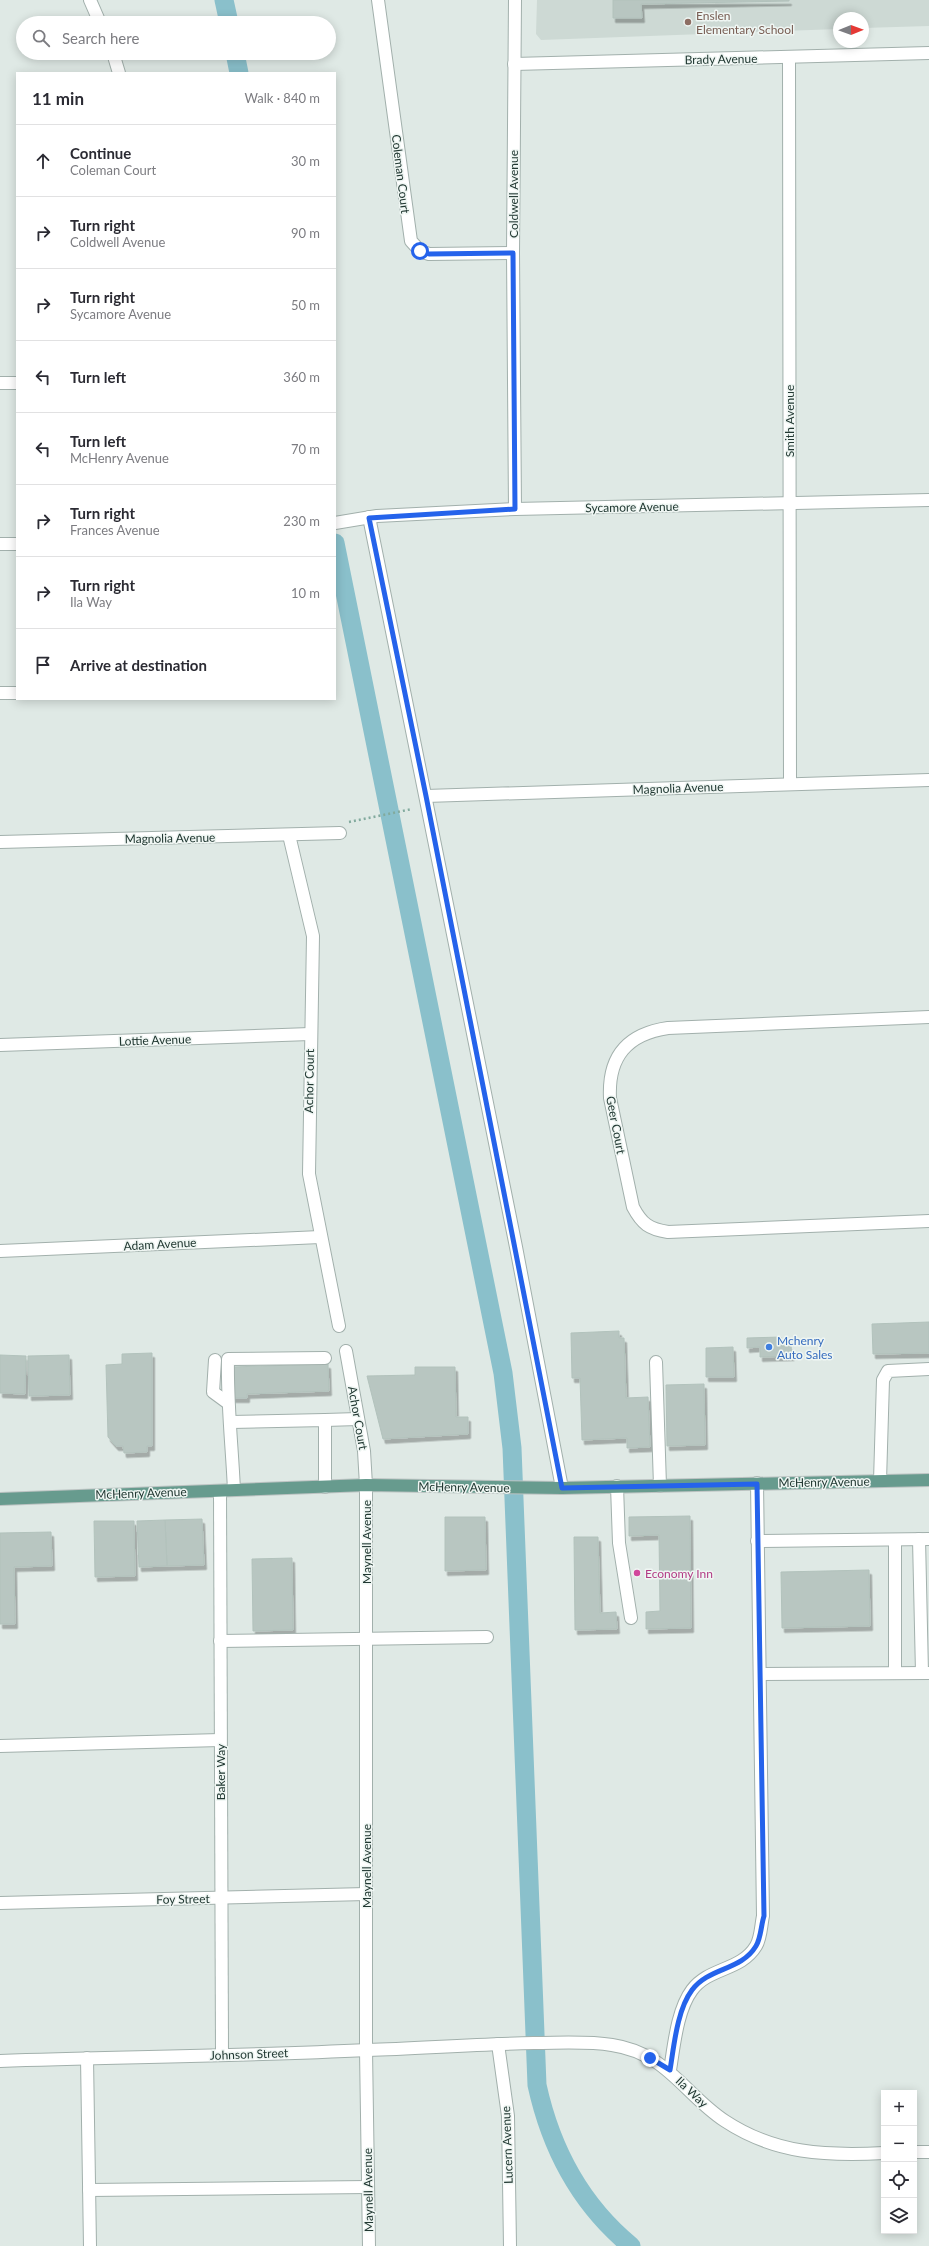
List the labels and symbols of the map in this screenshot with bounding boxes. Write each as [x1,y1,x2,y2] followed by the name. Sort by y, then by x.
[696,8,794,37] place label: Enslen Elementary School
[833,12,869,48] north arrow
[683,17,693,27] marker: Enslen Elementary School
[684,51,758,67] street label: Brady Avenue
[389,134,413,215] street label: Coleman Court
[506,150,521,238] street label: Coldwell Avenue
[411,242,429,260] route start
[782,385,797,457] street label: Smith Avenue
[585,499,679,515] street label: Sycamore Avenue
[632,779,724,797] street label: Magnolia Avenue
[125,830,215,846] street label: Magnolia Avenue
[119,1031,191,1049] street label: Lottie Avenue
[301,1048,317,1113] street label: Achor Court
[603,1095,629,1156] street label: Geer Court
[123,1235,197,1253] street label: Adam Avenue
[777,1333,833,1362] place label: Mchenry Auto Sales
[764,1342,774,1352] marker: Mchenry Auto Sales
[345,1385,371,1452] street label: Achor Court
[778,1474,870,1490] street label: McHenry Avenue
[418,1479,510,1495] street label: McHenry Avenue
[95,1484,187,1502] street label: McHenry Avenue
[359,1500,374,1584] street label: Maynell Avenue
[645,1566,713,1581] place label: Economy Inn
[632,1568,642,1578] marker: Economy Inn
[213,1743,228,1800] street label: Baker Way
[359,1824,374,1908] street label: Maynell Avenue
[156,1891,211,1907] street label: Foy Street
[210,2045,289,2063] street label: Johnson Street
[641,2049,659,2067] route end
[673,2073,712,2111] street label: Ila Way
[498,2106,516,2184] street label: Lucern Avenue
[360,2148,376,2232] street label: Maynell Avenue

